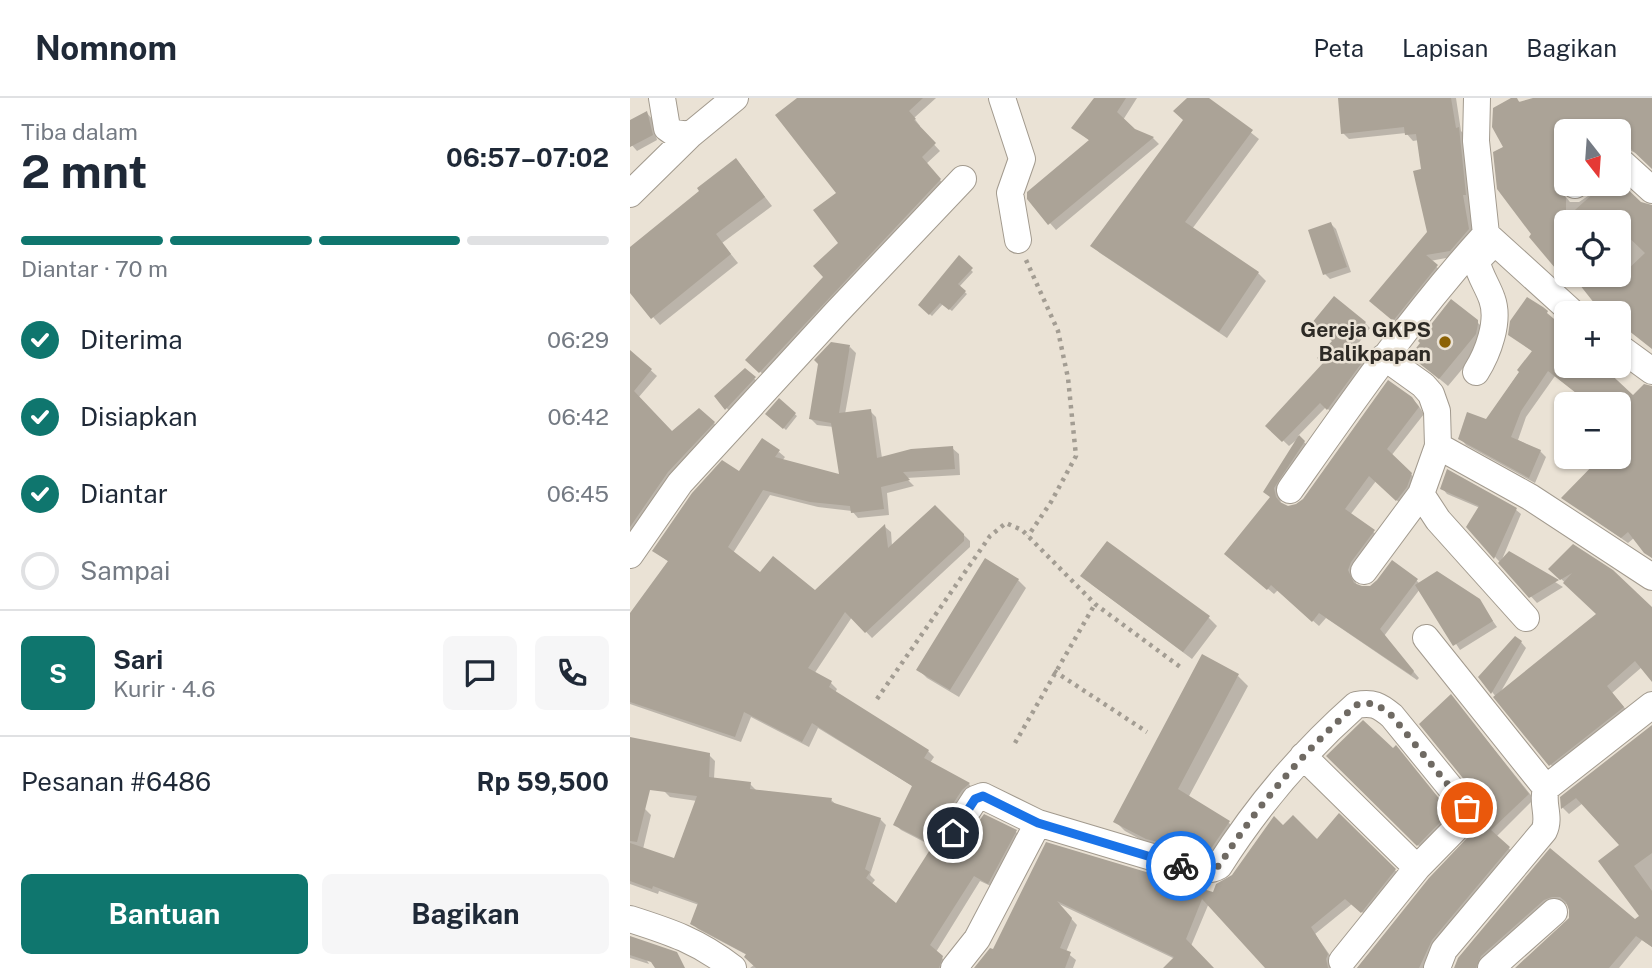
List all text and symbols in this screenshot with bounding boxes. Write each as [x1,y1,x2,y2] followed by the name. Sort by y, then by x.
[35,29,177,67] text: Nomnom
[1313,34,1364,62] text: Peta
[1402,34,1488,62] text: Lapisan
[1526,34,1617,62] text: Bagikan
[21,118,138,145] text: Tiba dalam
[1554,119,1631,196] north arrow
[1554,119,1631,469] map controls
[446,142,609,173] text: 06:57–07:02
[21,144,147,198] text: 2 mnt
[1554,210,1631,287] button: locate
[21,255,168,282] text: Diantar · 70 m
[1554,301,1631,378] button: +
[1300,317,1431,366] place label: Gereja GKPS Balikpapan
[21,321,59,359] icon: check
[80,324,183,355] text: Diterima
[547,326,609,353] text: 06:29
[1437,334,1453,350] marker: Gereja GKPS Balikpapan
[1554,392,1631,469] button: −
[21,398,59,436] icon: check
[80,401,198,432] text: Disiapkan
[548,403,609,430] text: 06:42
[21,475,59,513] icon: check
[80,478,168,509] text: Diantar
[547,480,609,507] text: 06:45
[80,555,170,586] text: Sampai
[443,636,517,710] button: chat
[535,636,609,710] button: phone
[113,644,163,675] text: Sari
[49,658,67,689] text: S
[113,675,216,702] text: Kurir · 4.6
[21,766,211,797] text: Pesanan #6486
[477,766,609,797] text: Rp 59,500
[1437,778,1497,838] pin
[1448,789,1486,827] icon: bag
[923,803,983,863] pin
[934,814,972,852] icon: home
[1146,831,1216,901] courier
[1162,847,1200,885] icon: bike
[21,874,308,954] button: Bantuan
[322,874,609,954] button: Bagikan

